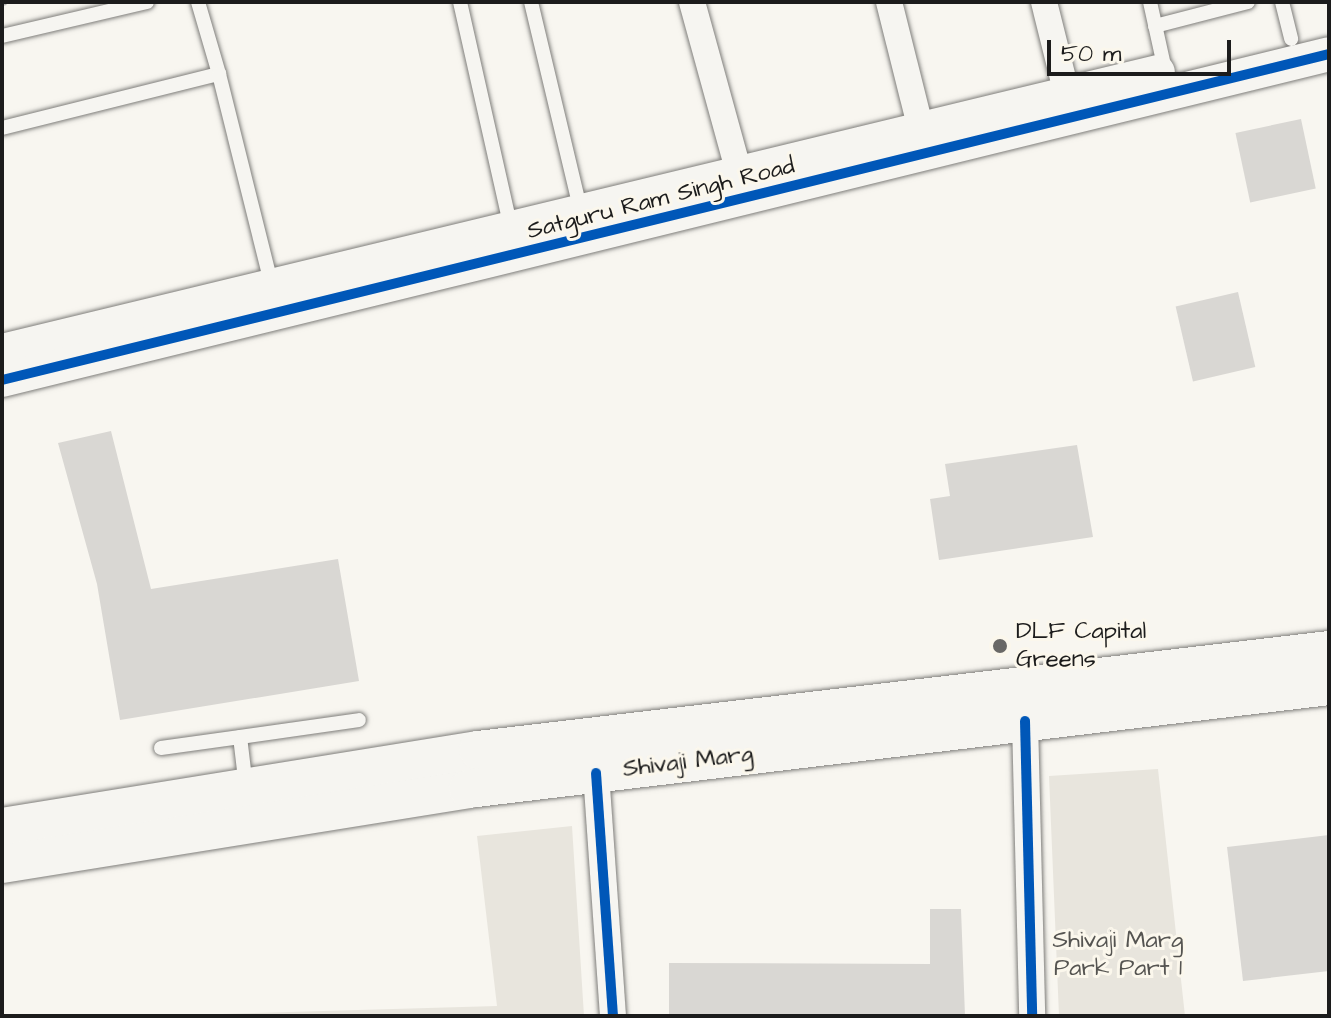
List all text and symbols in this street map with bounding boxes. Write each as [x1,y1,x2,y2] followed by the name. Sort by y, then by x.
[1051,24,1235,74] scale bar
[1061,37,1121,71] text: 50 m
[524,152,798,246] street label: Satguru Ram Singh Road
[1016,618,1146,674] place label: DLF Capital Greens
[991,637,1009,655] marker: DLF Capital Greens
[621,740,755,784] street label: Shivaji Marg
[1053,927,1183,983] park label: Shivaji Marg Park Part 1

